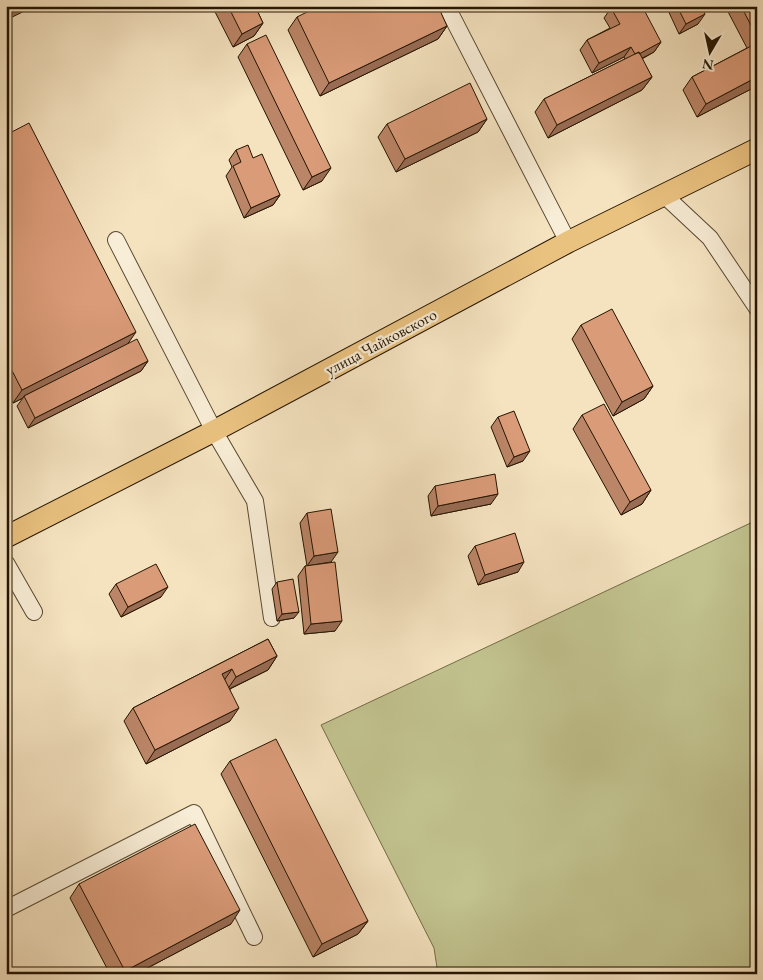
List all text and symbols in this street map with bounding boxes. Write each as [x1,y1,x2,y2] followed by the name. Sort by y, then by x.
[686,28,736,78] north arrow
[700,55,715,75] text: N
[322,304,440,380] street label: улица Чайковского

